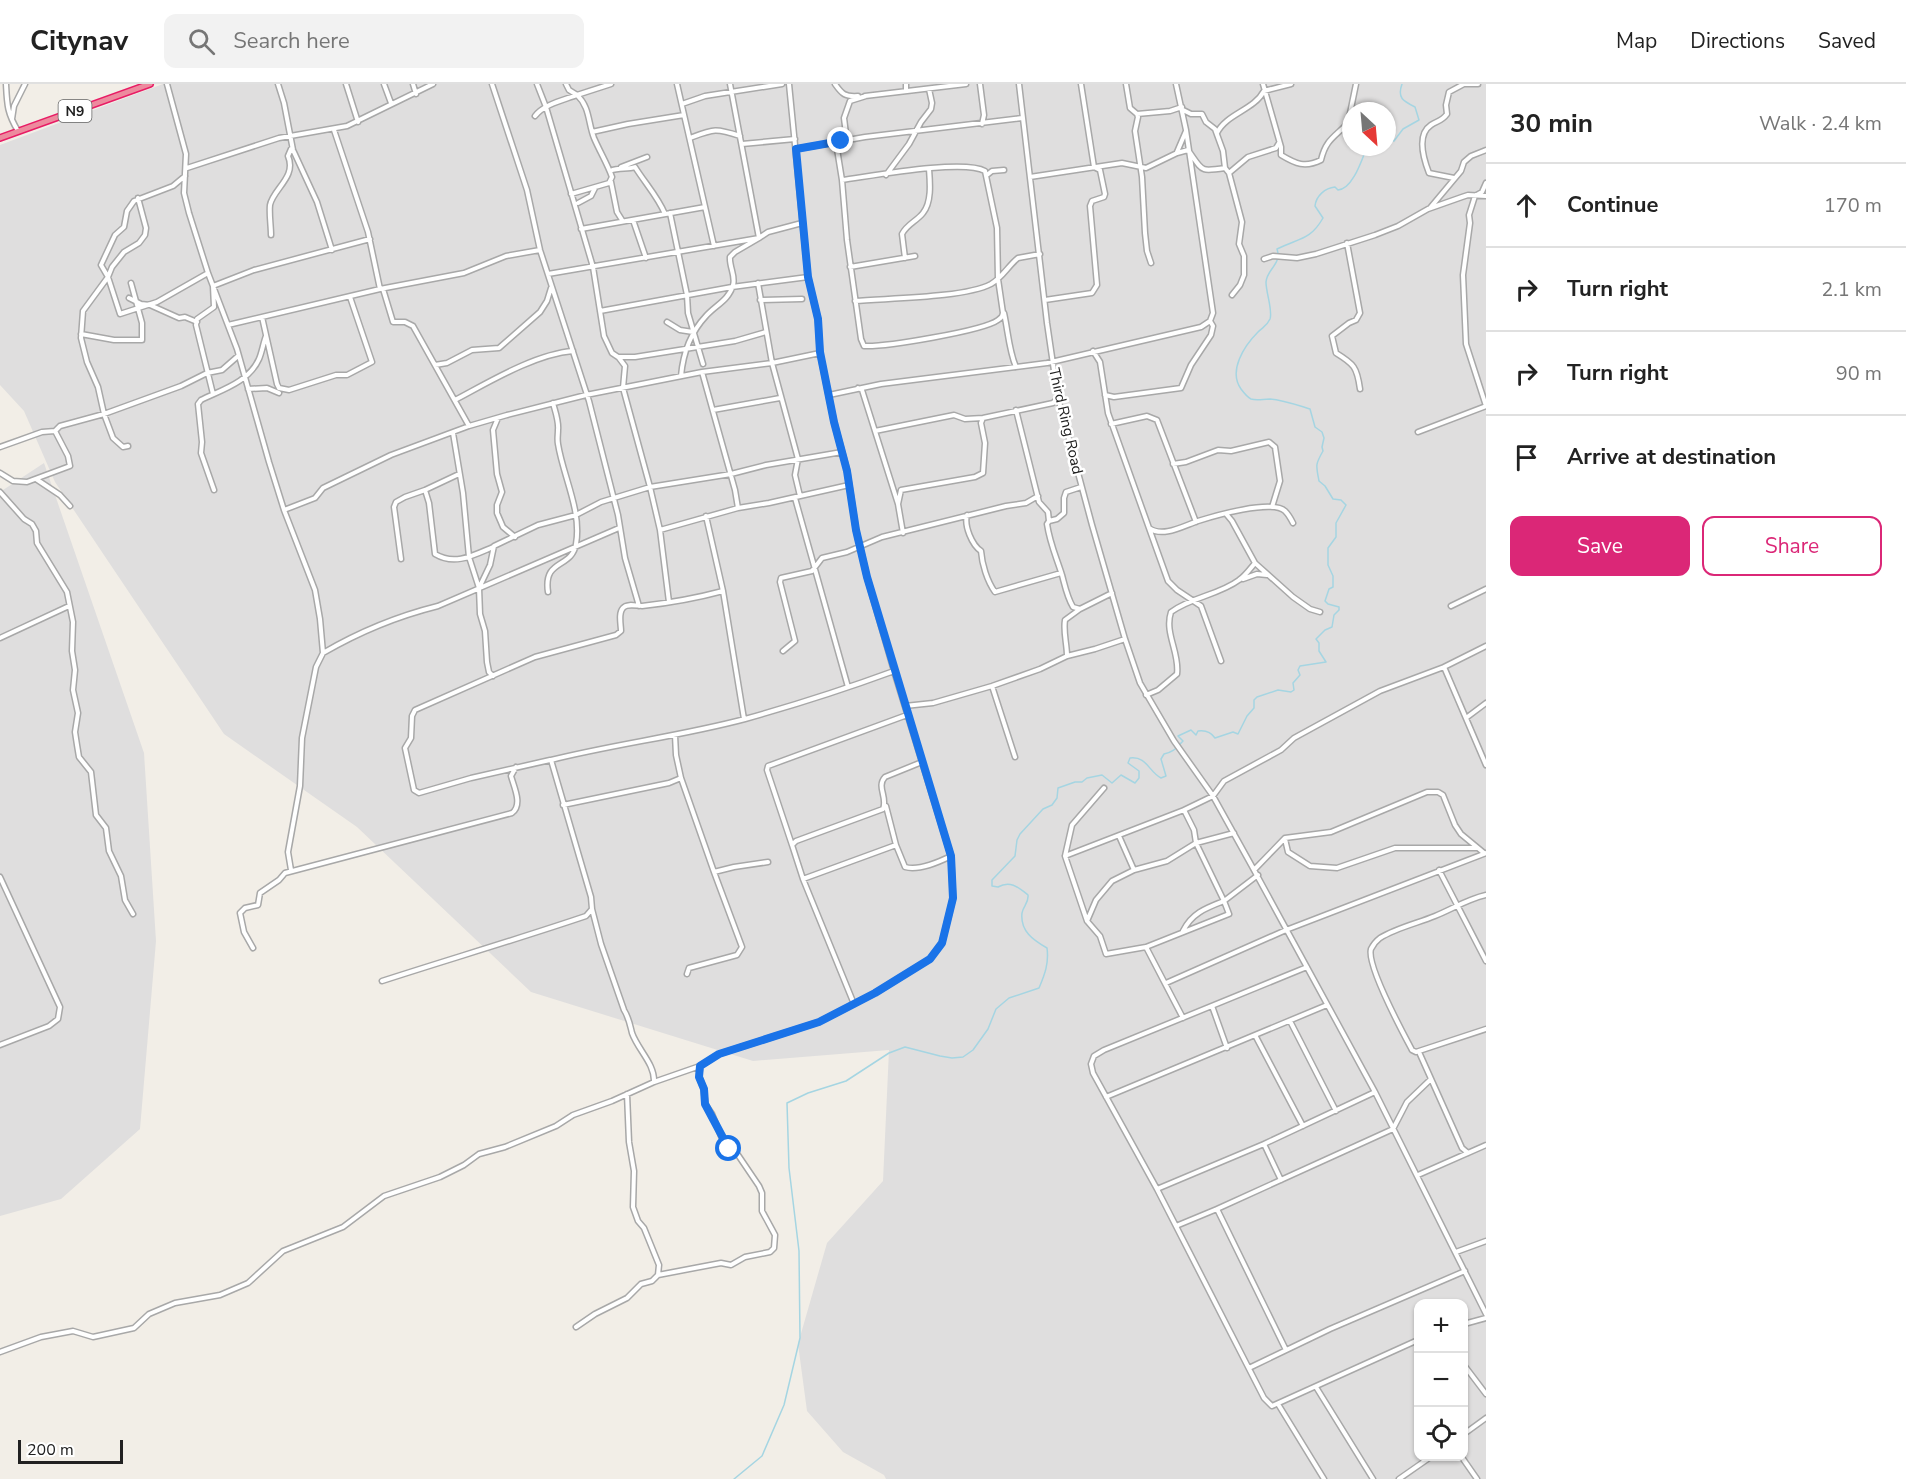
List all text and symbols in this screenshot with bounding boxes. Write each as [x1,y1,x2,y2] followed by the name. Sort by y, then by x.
[164,14,584,68] search box
[30,22,128,60] text: Citynav
[185,25,218,58] icon: search
[233,26,350,56] text: Search here
[1616,27,1657,55] text: Map
[1690,27,1785,55] text: Directions
[1818,27,1876,55] text: Saved
[58,100,92,122] road number: N9
[1342,102,1396,156] north arrow
[1510,106,1593,141] text: 30 min
[1759,110,1882,137] text: Walk · 2.4 km
[827,127,853,153] route end
[1510,189,1543,222] icon: ahead
[1567,190,1658,220] text: Continue
[1824,192,1882,219] text: 170 m
[1510,273,1543,306] icon: right
[1567,274,1668,304] text: Turn right
[1821,276,1882,303] text: 2.1 km
[1510,357,1543,390] icon: right
[1567,358,1668,388] text: Turn right
[1836,360,1882,387] text: 90 m
[1044,366,1088,476] street label: Third Ring Road
[1510,441,1543,474] icon: arrive
[1567,442,1776,472] text: Arrive at destination
[1510,516,1690,576] button: Save
[1702,516,1882,576] button: Share
[715,1135,741,1161] route start
[1414,1299,1468,1461] map controls
[1414,1299,1468,1353] button: +
[1414,1353,1468,1407] button: −
[1414,1407,1468,1461] button: locate
[18,1437,123,1464] scale bar
[27,1439,74,1461] text: 200 m

